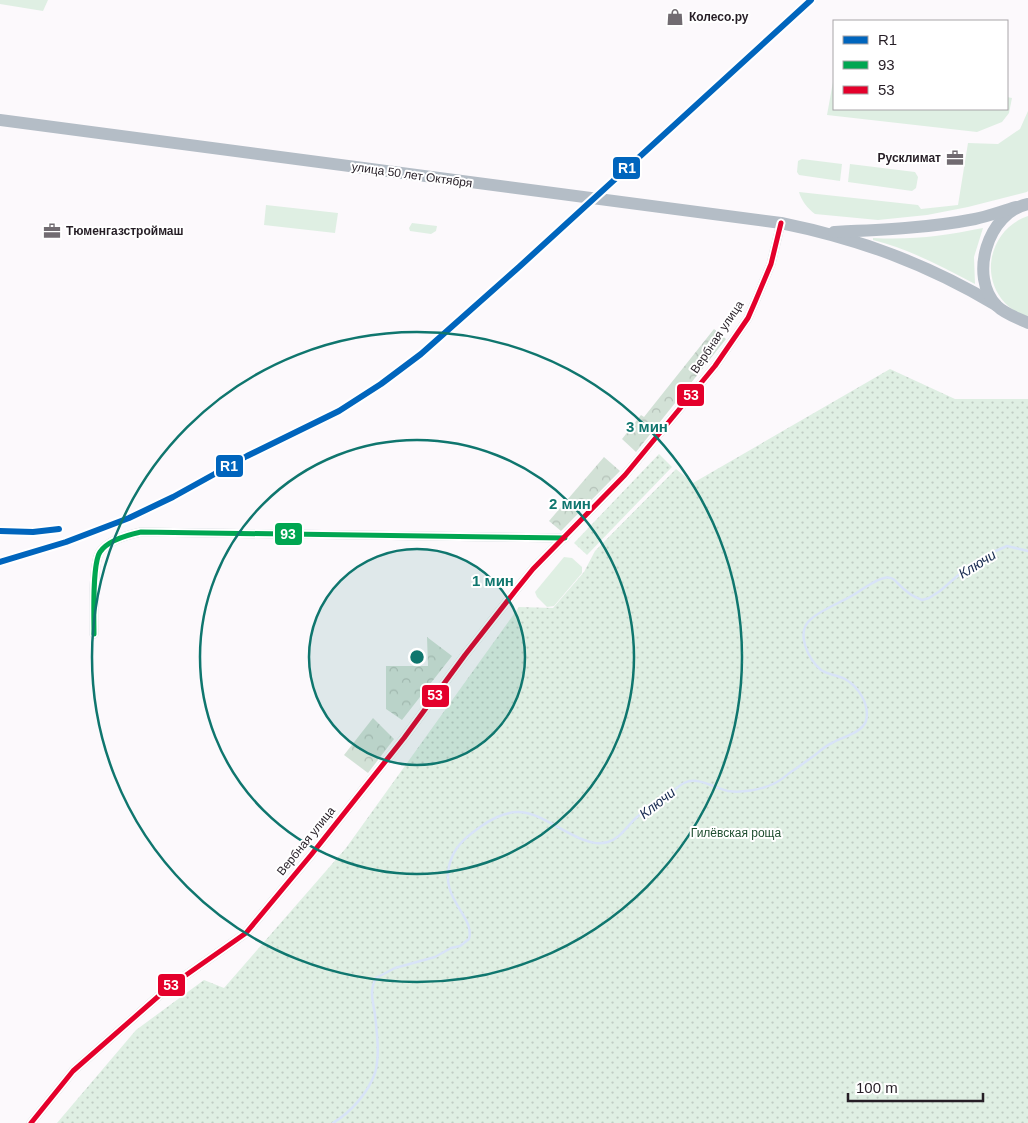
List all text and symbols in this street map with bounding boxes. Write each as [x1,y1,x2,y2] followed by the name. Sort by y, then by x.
[665,7,685,27] shop icon: Колесо.ру
[689,10,749,24] place label: Колесо.ру
[833,20,1008,110] legend
[878,31,897,48] text: R1
[878,56,895,73] text: 93
[878,81,895,98] text: 53
[945,148,965,168] office icon: Русклимат
[878,151,941,165] place label: Русклимат
[612,156,641,180] line badge: R1
[351,160,473,190] street label: улица 50 лет Октября
[618,160,636,176] text: R1
[42,221,62,241] office icon: Тюменгазстроймаш
[66,224,184,238] place label: Тюменгазстроймаш
[688,298,747,376] street label: Вербная улица
[676,383,705,407] line badge: 53
[683,387,699,403] text: 53
[626,418,668,435] text: 3 мин
[215,454,244,478] line badge: R1
[220,458,238,474] text: R1
[549,495,591,512] text: 2 мин
[274,522,303,546] line badge: 93
[280,526,296,542] text: 93
[955,546,999,582] water label: Ключи
[472,572,514,589] text: 1 мин
[408,648,426,666] centre of rings
[421,684,450,708] line badge: 53
[427,687,443,703] text: 53
[636,784,678,822] water label: Ключи
[274,804,338,878] street label: Вербная улица
[691,826,782,840] park label: Гилёвская роща
[157,973,186,997] line badge: 53
[163,977,179,993] text: 53
[848,1070,983,1102] scale bar
[856,1079,898,1096] text: 100 m

